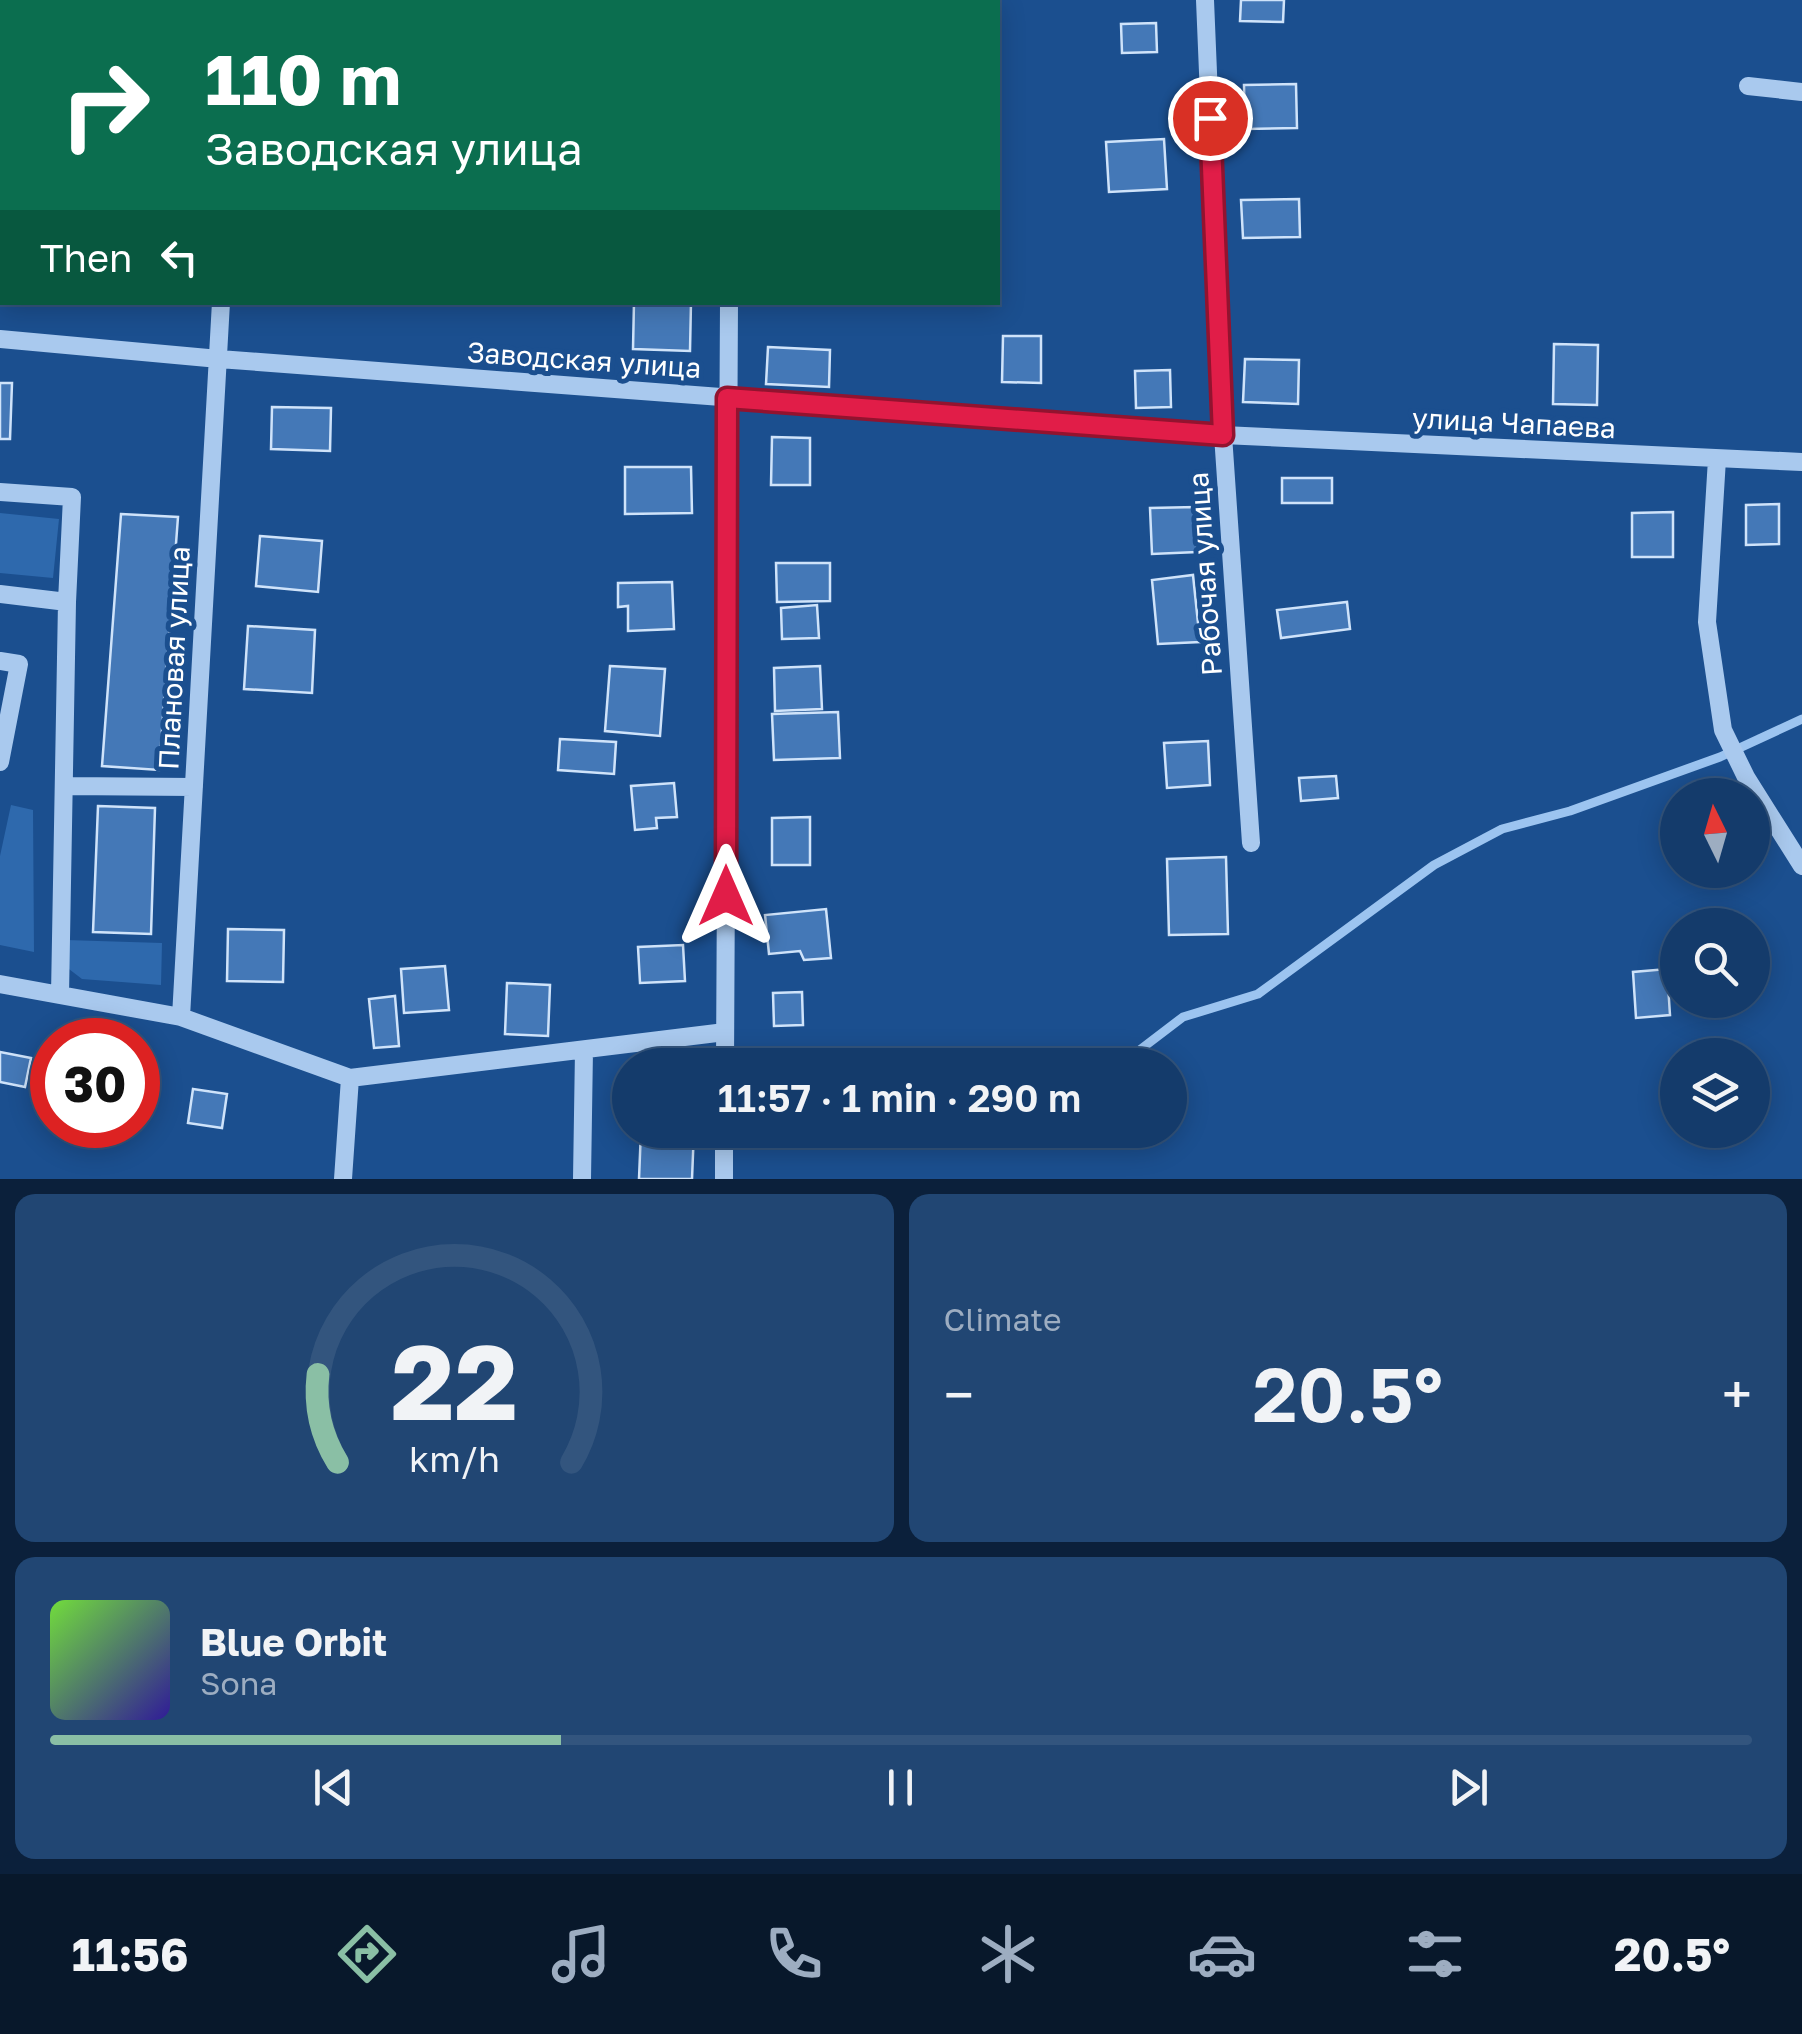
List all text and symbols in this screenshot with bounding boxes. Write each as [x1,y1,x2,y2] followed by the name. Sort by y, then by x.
[205,36,401,120] text: 110 m
[40,40,170,170] icon: right
[1168,76,1253,161] pin
[1183,91,1238,146] icon: arrive
[205,121,583,175] text: Заводская улица
[152,230,207,285] icon: left
[40,235,132,280] text: Then
[466,335,702,384] street label: Заводская улица
[1411,401,1617,444] street label: улица Чапаева
[1181,471,1228,677] street label: Рабочая улица
[151,545,196,771] street label: Плановая улица
[1660,778,1770,888] north arrow
[1660,778,1770,1148] map controls
[674,844,778,948] position arrow
[1660,908,1770,1018] button: search
[30,1018,160,1148] speed limit sign: 30
[1660,1038,1770,1148] button: layers
[718,1075,1081,1120] text: 11:57 · 1 min · 290 m
[944,1300,1062,1338] text: Climate
[391,1318,518,1443] text: 22
[1253,1348,1443,1439] text: 20.5°
[944,1361,974,1427] text: −
[1722,1361,1752,1427] text: +
[409,1437,500,1480] text: km/h
[200,1619,387,1664] text: Blue Orbit
[200,1664,277,1702] text: Sona
[306,1760,361,1815] icon: previous
[873,1760,928,1815] icon: pause
[1441,1760,1496,1815] icon: next
[332,1919,402,1989] icon: directions
[546,1919,616,1989] icon: music
[759,1919,829,1989] icon: phone
[973,1919,1043,1989] icon: climate
[1187,1919,1257,1989] icon: car
[1400,1919,1470,1989] icon: filters
[72,1927,189,1981] text: 11:56
[1614,1927,1730,1981] text: 20.5°

